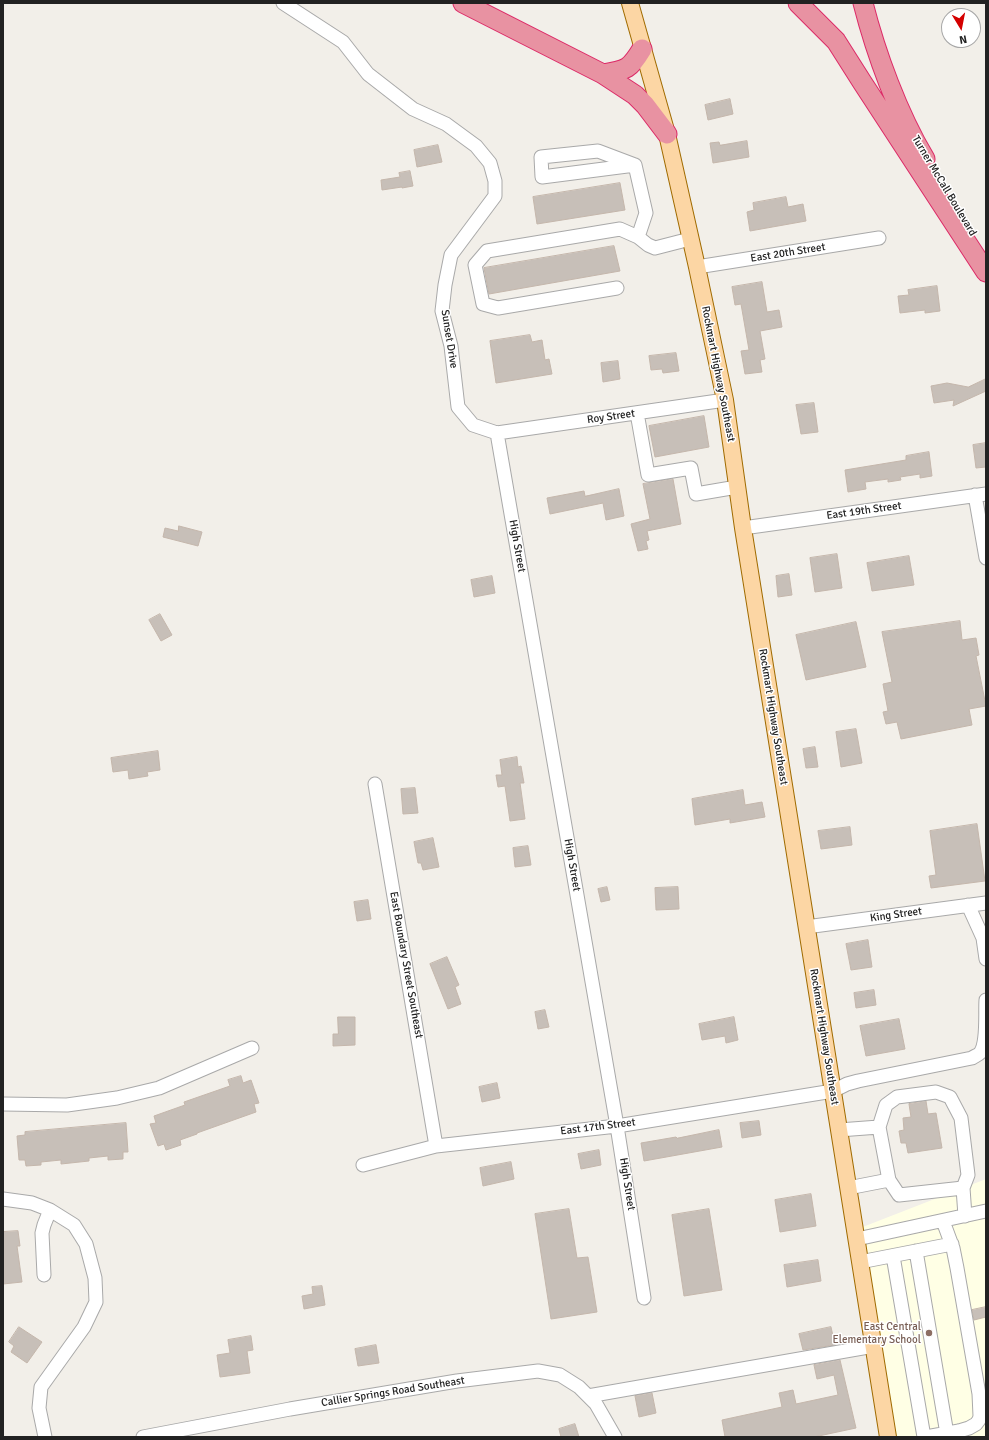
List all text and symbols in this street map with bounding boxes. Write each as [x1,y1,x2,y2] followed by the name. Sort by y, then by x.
[941,8,981,48] north arrow
[958,32,968,46] text: N
[909,133,979,239] street label: Turner McCall Boulevard
[750,241,826,265] street label: East 20th Street
[698,305,738,443] street label: Rockmart Highway Southeast
[438,309,460,369] street label: Sunset Drive
[586,407,636,427] street label: Roy Street
[826,499,902,523] street label: East 19th Street
[506,519,528,573] street label: High Street
[756,648,790,786] street label: Rockmart Highway Southeast
[561,838,583,892] street label: High Street
[387,890,425,1040] street label: East Boundary Street Southeast
[869,905,923,925] street label: King Street
[807,968,841,1106] street label: Rockmart Highway Southeast
[560,1116,636,1138] street label: East 17th Street
[616,1157,638,1211] street label: High Street
[833,1320,921,1346] place label: East Central Elementary School
[924,1328,934,1338] marker: East Central Elementary School
[320,1374,466,1410] street label: Callier Springs Road Southeast

